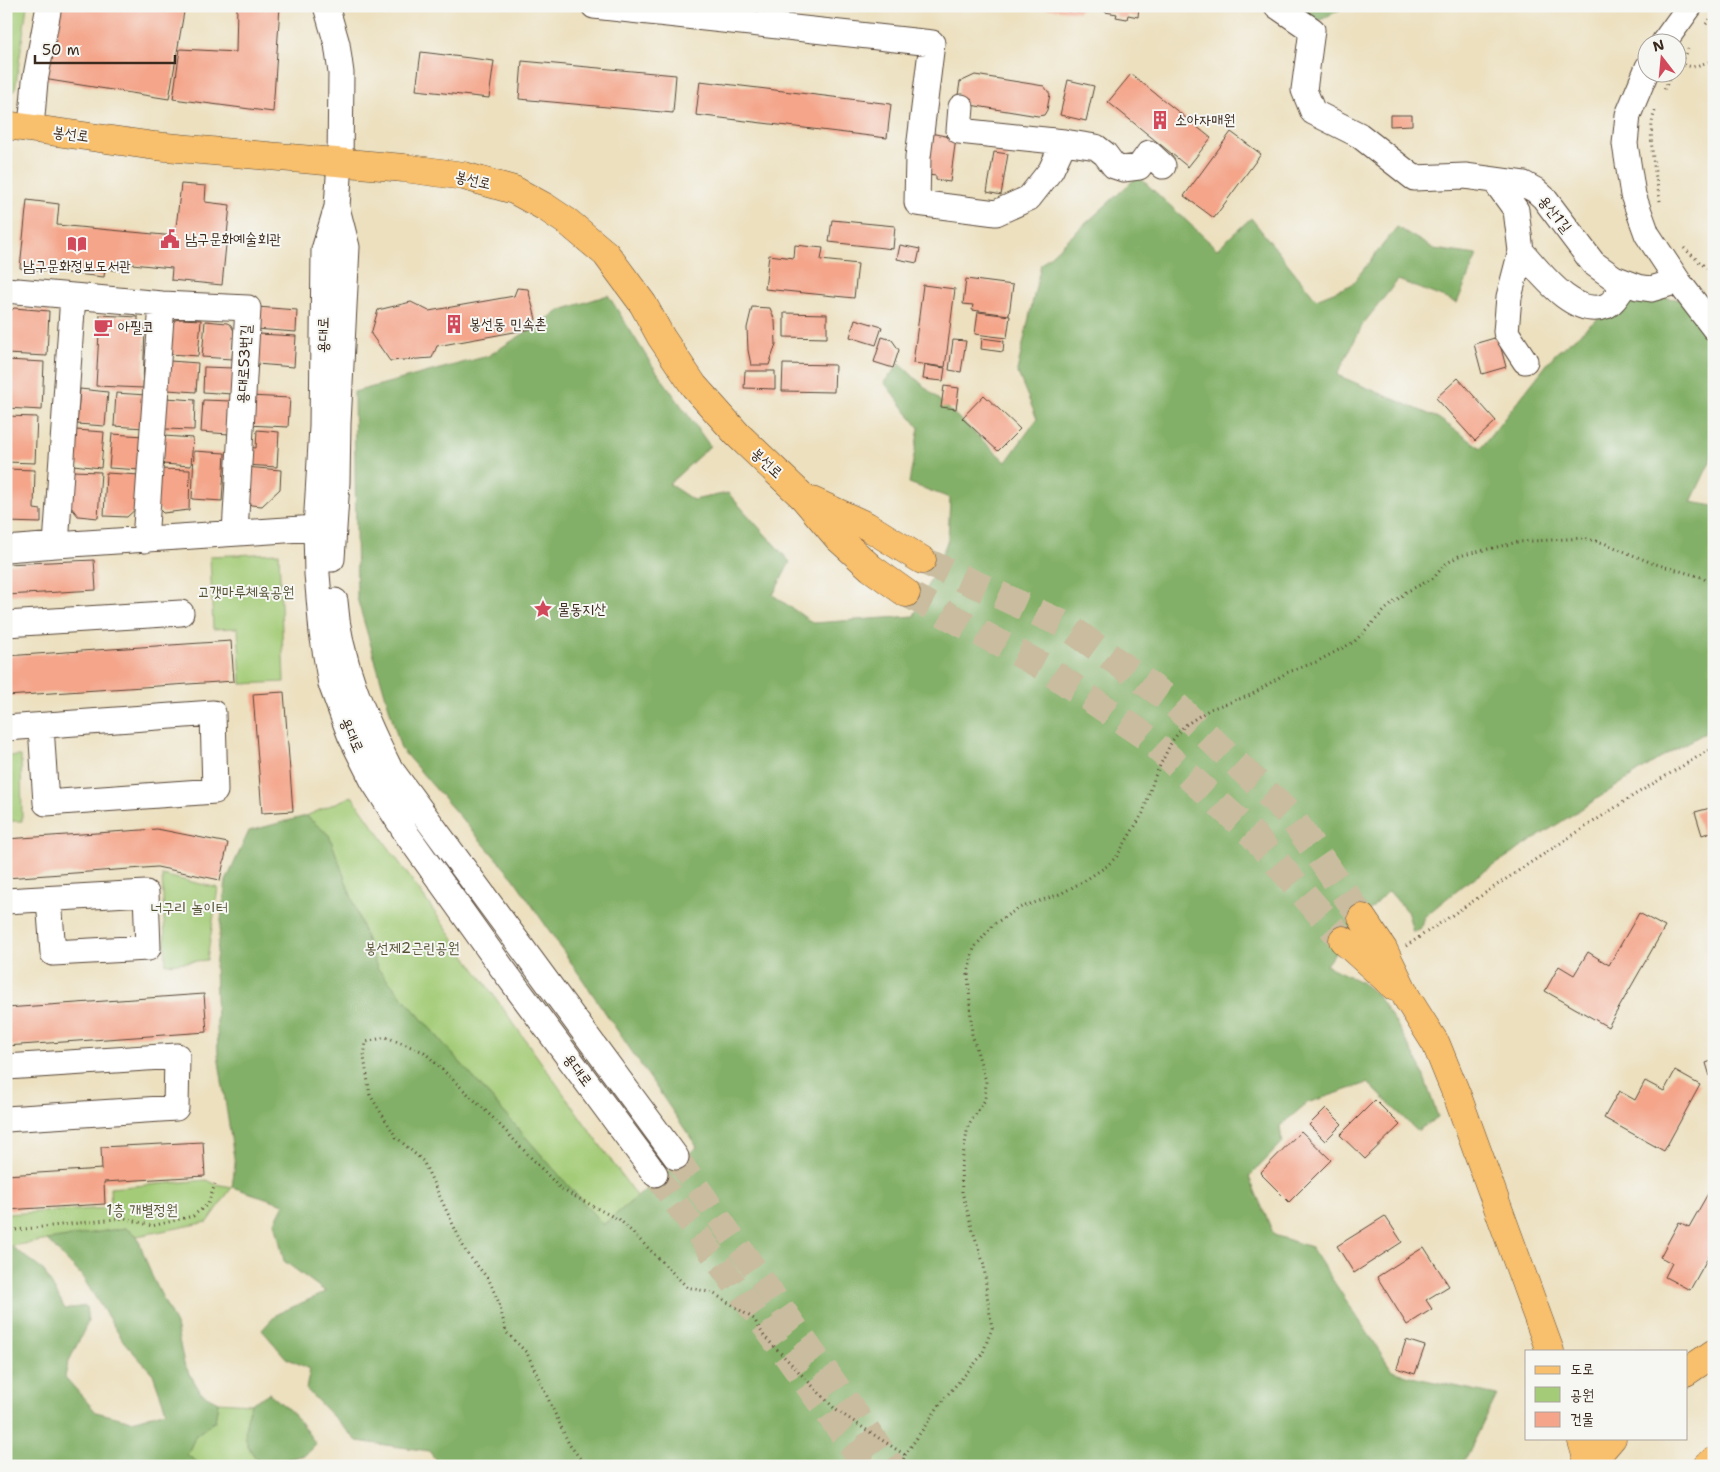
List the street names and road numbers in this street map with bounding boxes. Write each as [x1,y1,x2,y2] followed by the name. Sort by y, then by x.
[52,122,90,146] street label: 봉선로
[453,166,493,194] street label: 봉선로
[1534,191,1576,237] street label: 용산1길
[313,317,333,353] street label: 용대로
[232,324,256,404] street label: 용대로53번길
[747,443,787,483] street label: 봉선로
[335,714,369,756] street label: 용대로
[559,1050,597,1090] street label: 용대로

